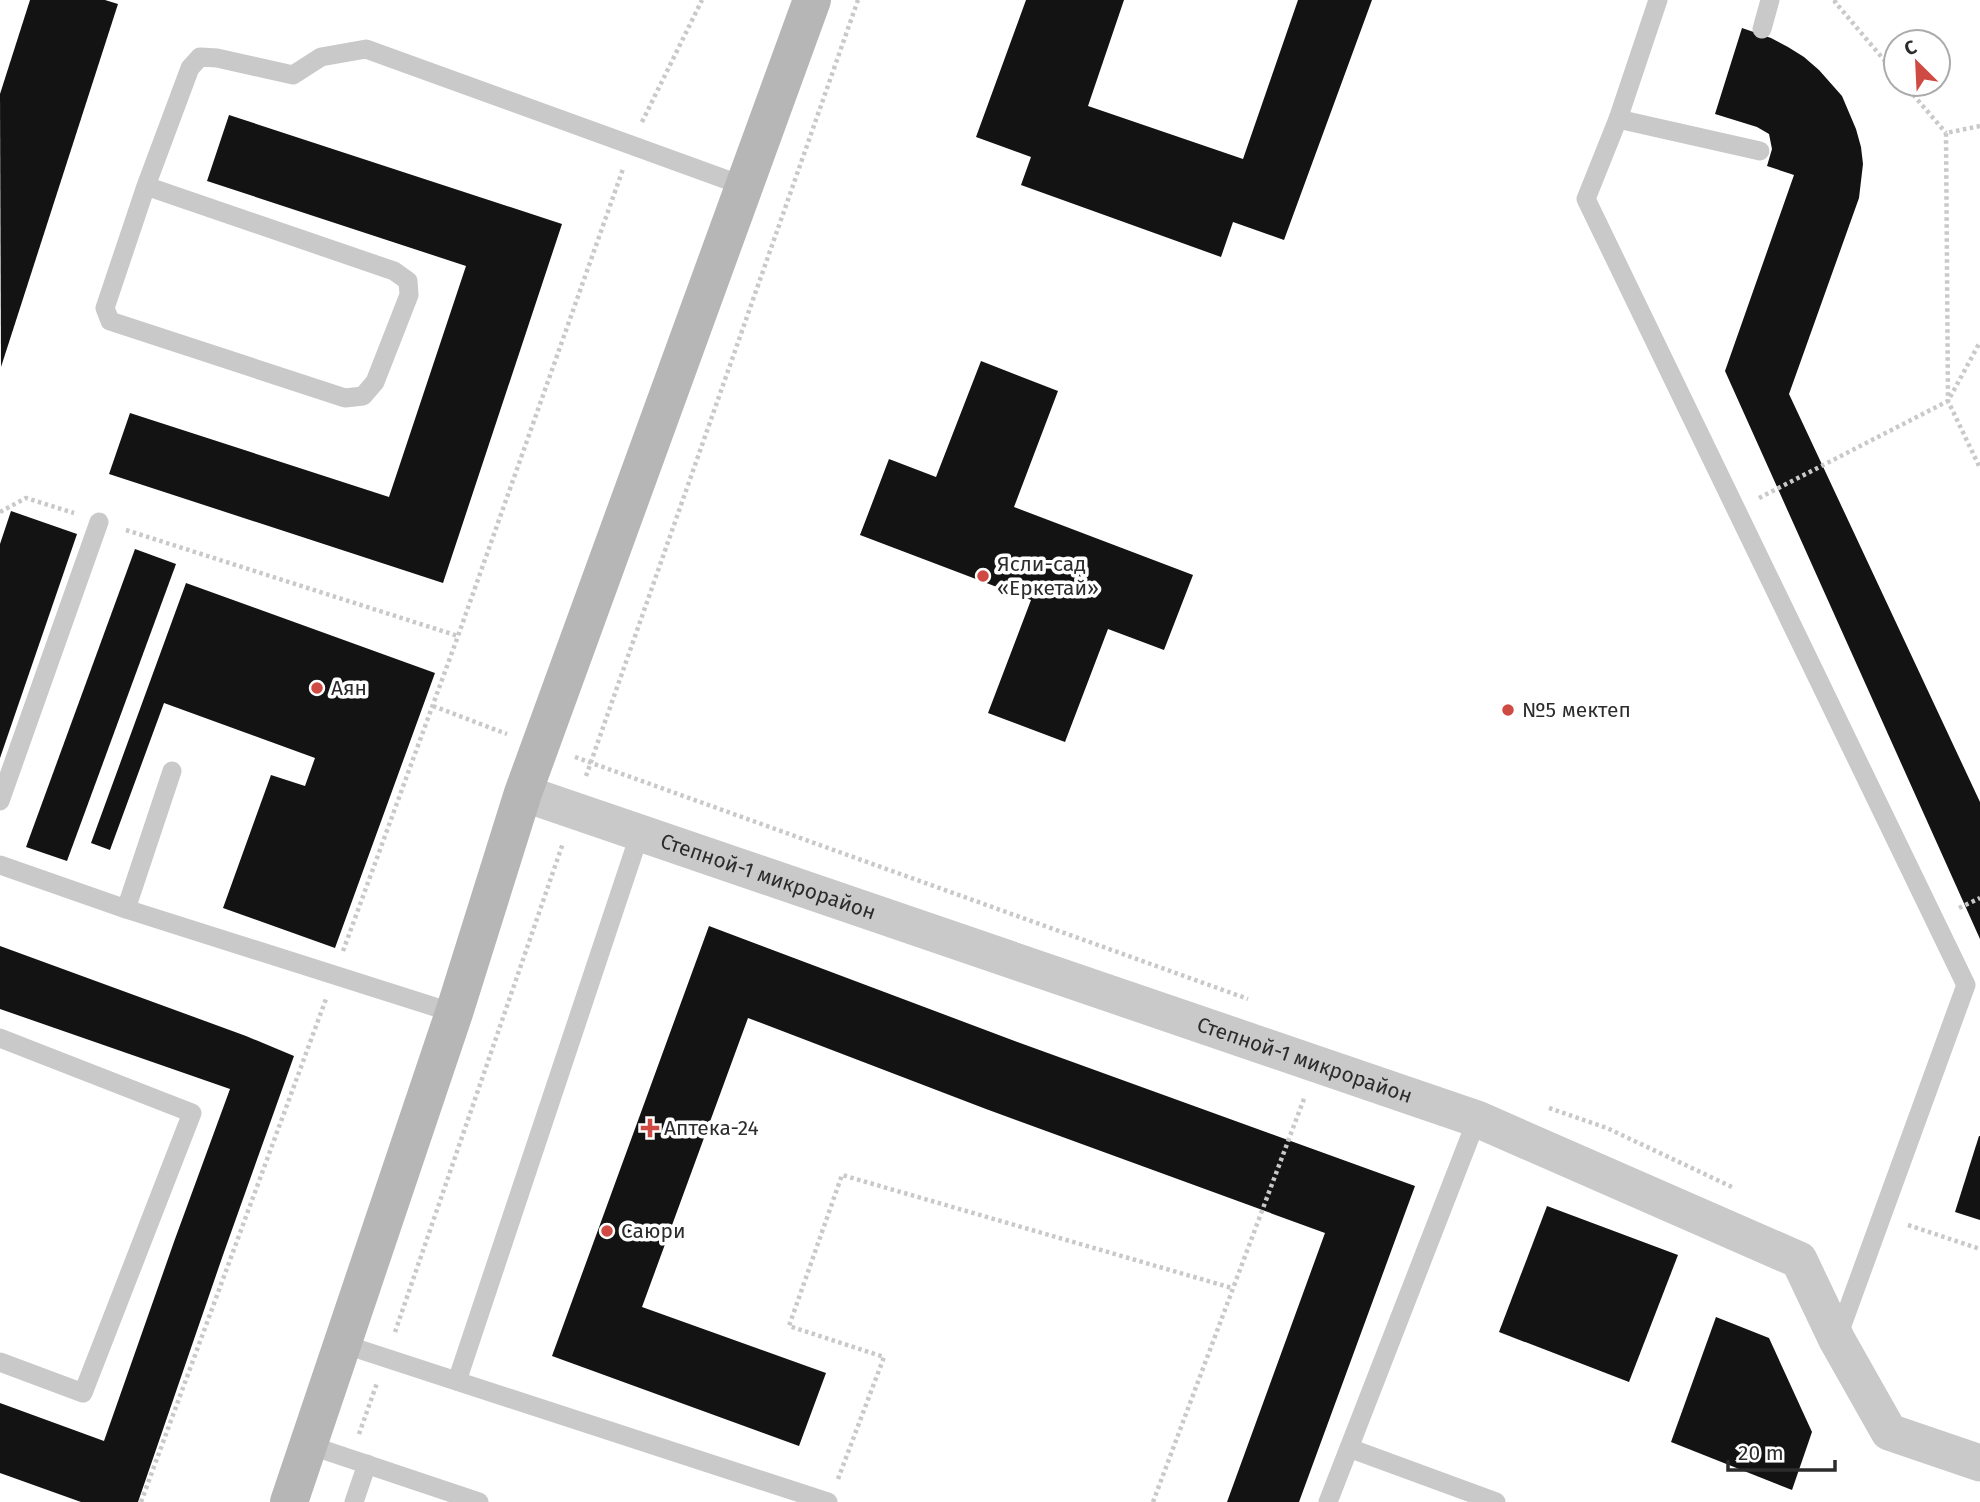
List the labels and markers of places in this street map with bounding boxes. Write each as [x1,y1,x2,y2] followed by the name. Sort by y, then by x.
[997,551,1099,601] place label: Ясли-сад «Еркетай»
[975,568,991,584] marker: Ясли-сад «Еркетай»
[331,675,367,701] place label: Аян
[309,680,325,696] marker: Аян
[1522,697,1631,723] place label: №5 мектеп
[1500,702,1516,718] marker: №5 мектеп
[664,1115,759,1141] place label: Аптека-24
[642,1120,658,1136] marker: Аптека-24
[621,1218,686,1244] place label: Саюри
[599,1223,615,1239] marker: Саюри

